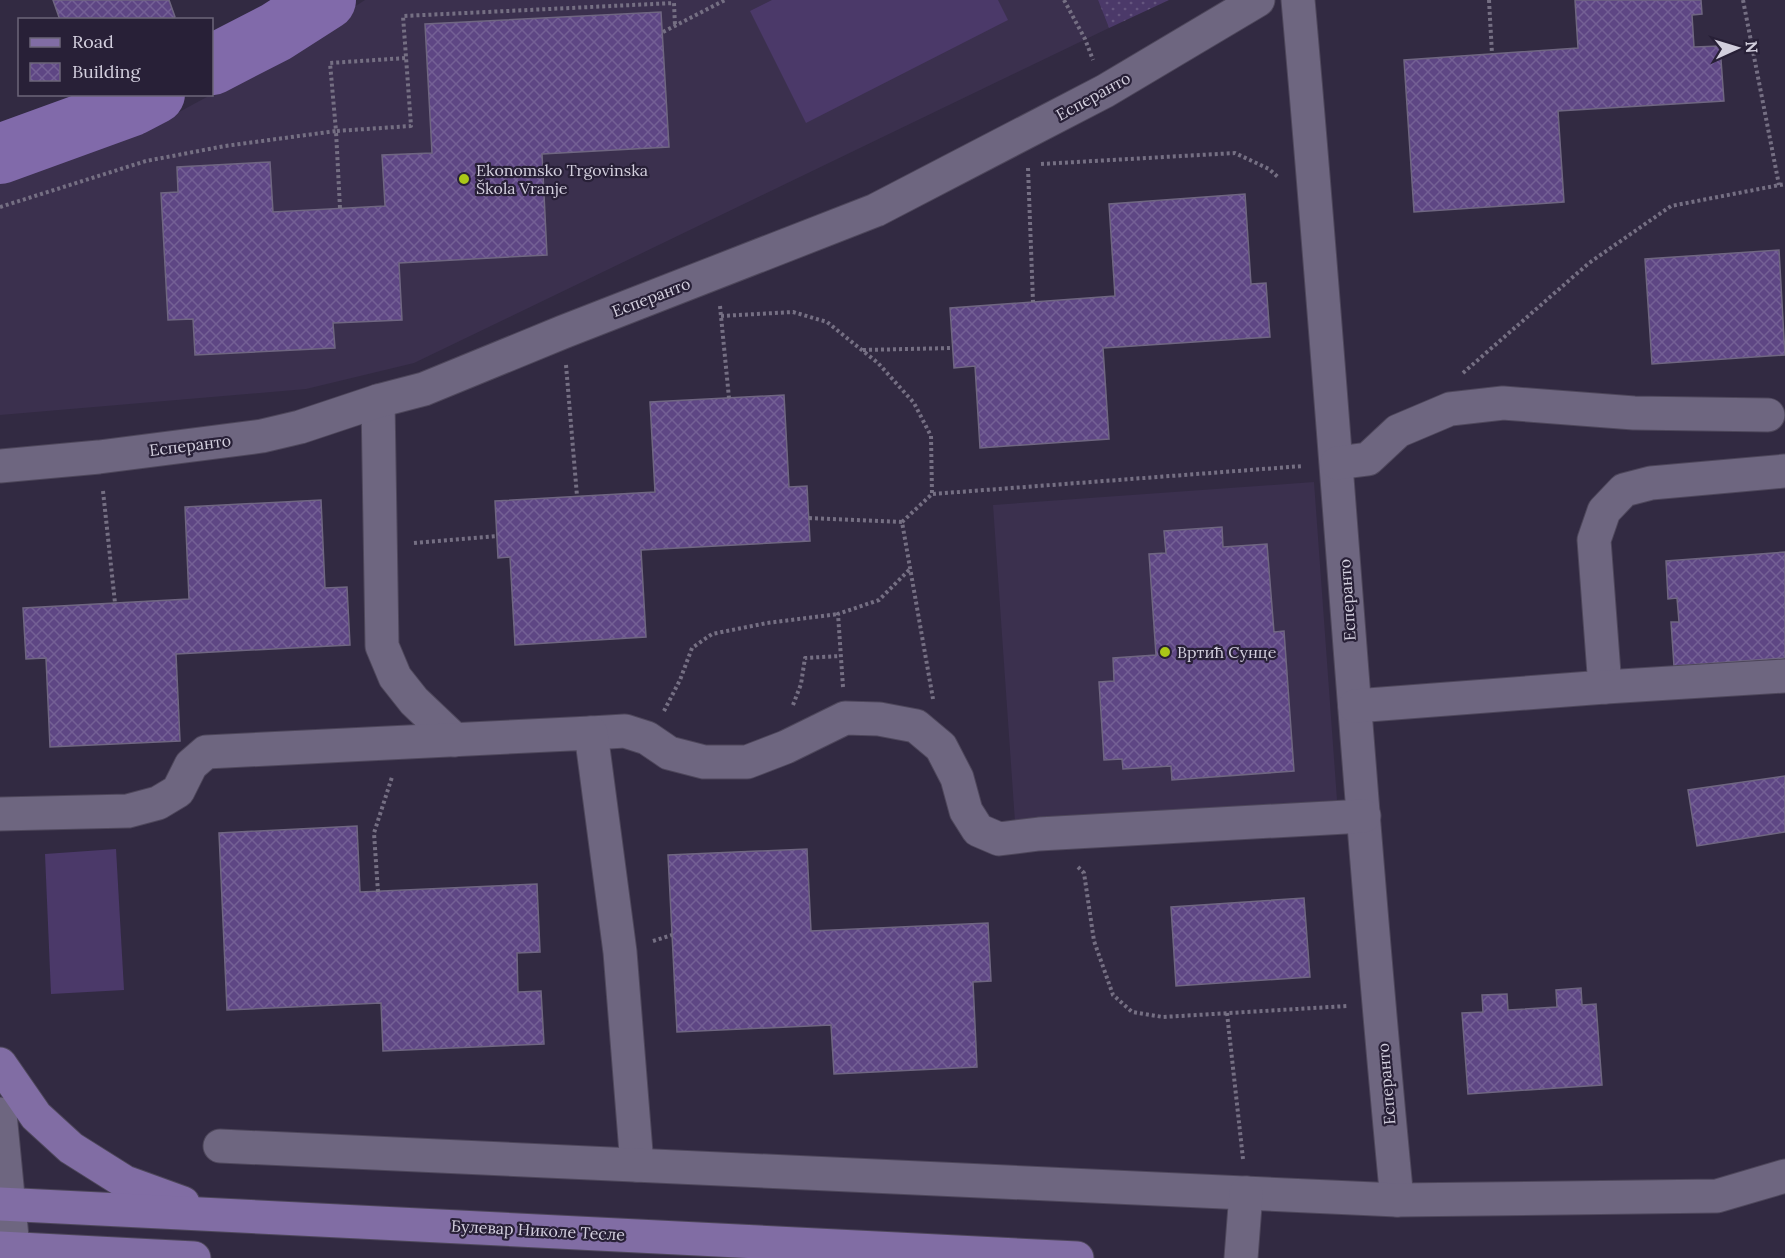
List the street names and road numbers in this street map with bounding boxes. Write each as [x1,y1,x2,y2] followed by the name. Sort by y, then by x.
[1052,67,1134,125] street label: Есперанто
[609,273,693,321] street label: Есперанто
[148,430,232,460] street label: Есперанто
[1334,558,1360,642] street label: Есперанто
[1372,1042,1400,1126] street label: Есперанто
[451,1215,626,1245] street label: Булевар Николе Тесле

